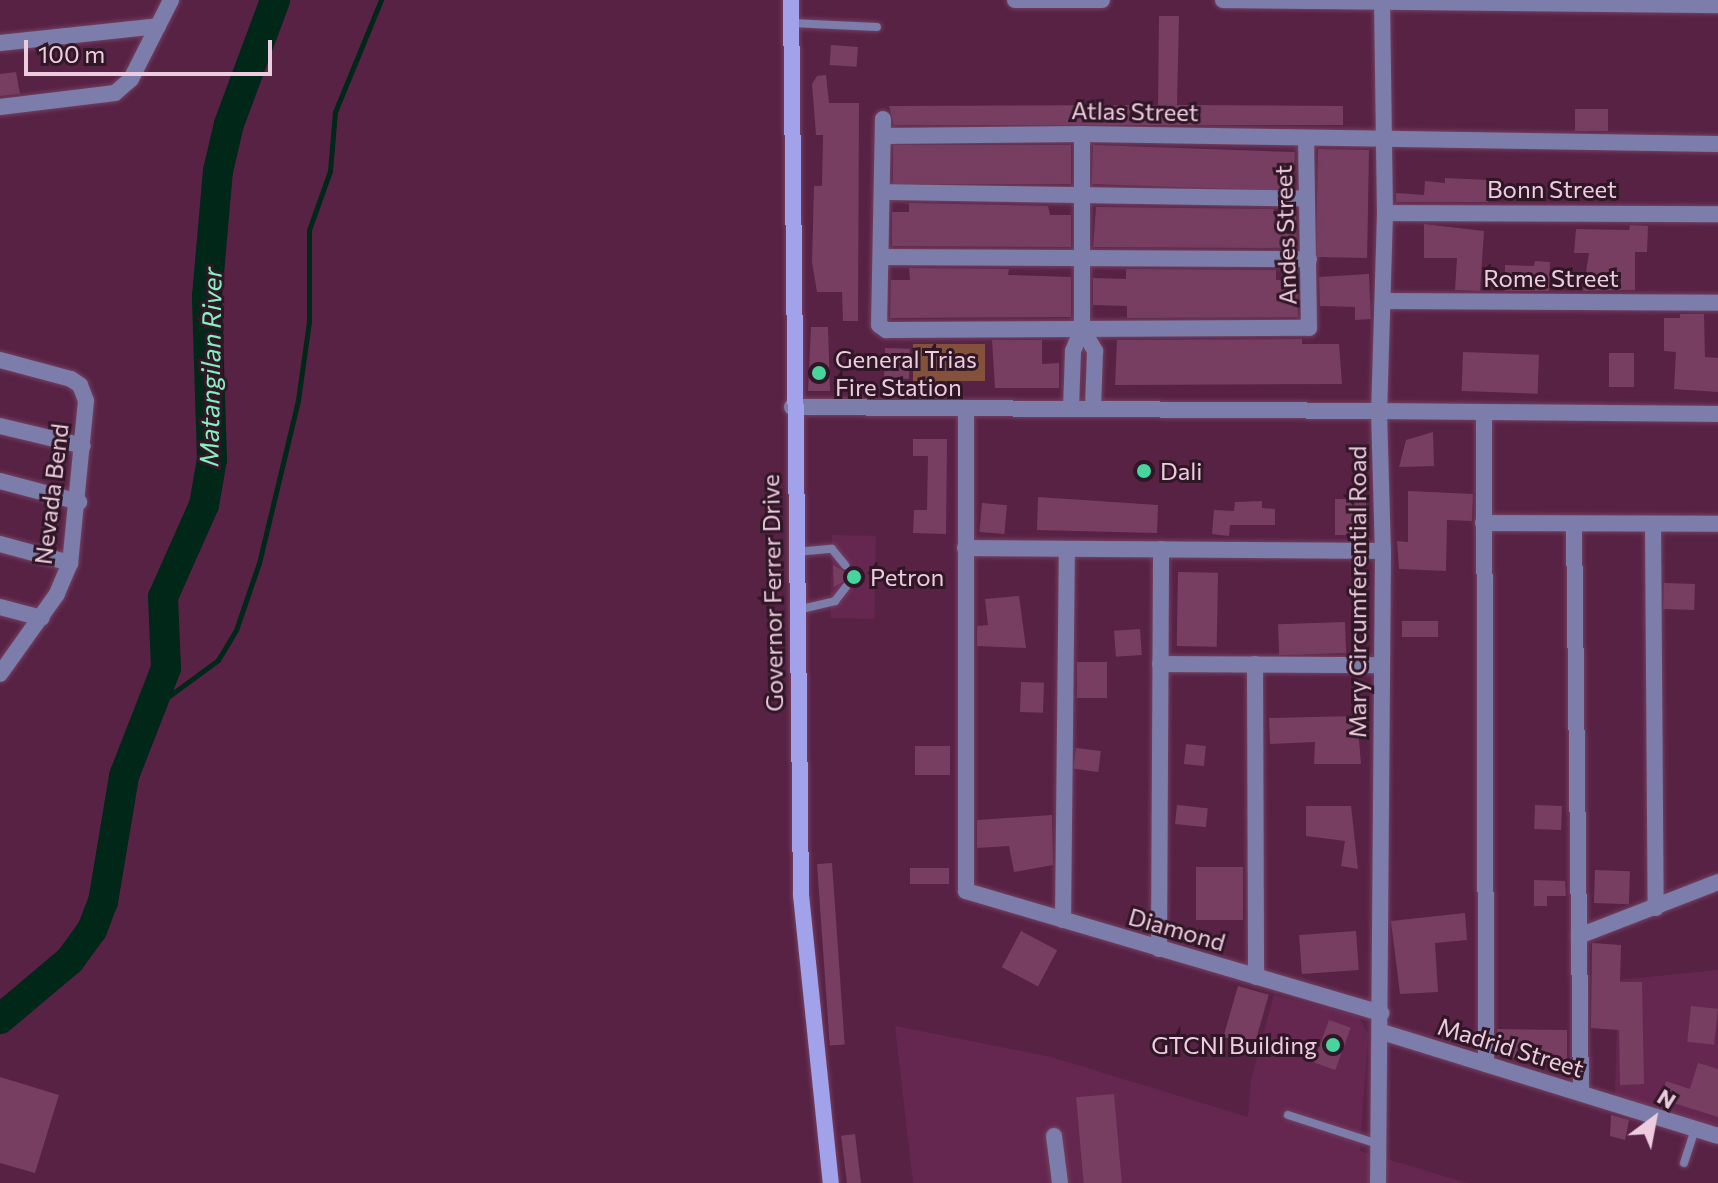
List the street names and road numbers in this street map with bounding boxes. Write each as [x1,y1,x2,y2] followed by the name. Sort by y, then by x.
[1071,95,1199,127] street label: Atlas Street
[1268,164,1302,306] street label: Andes Street
[1487,175,1617,203] street label: Bonn Street
[1483,264,1619,292] street label: Rome Street
[28,422,74,566] street label: Nevada Bend
[1343,446,1371,738] street label: Mary Circumferential Road
[756,474,788,712] street label: Governor Ferrer Drive
[1125,901,1229,957] street label: Diamond
[1434,1011,1588,1083] street label: Madrid Street

